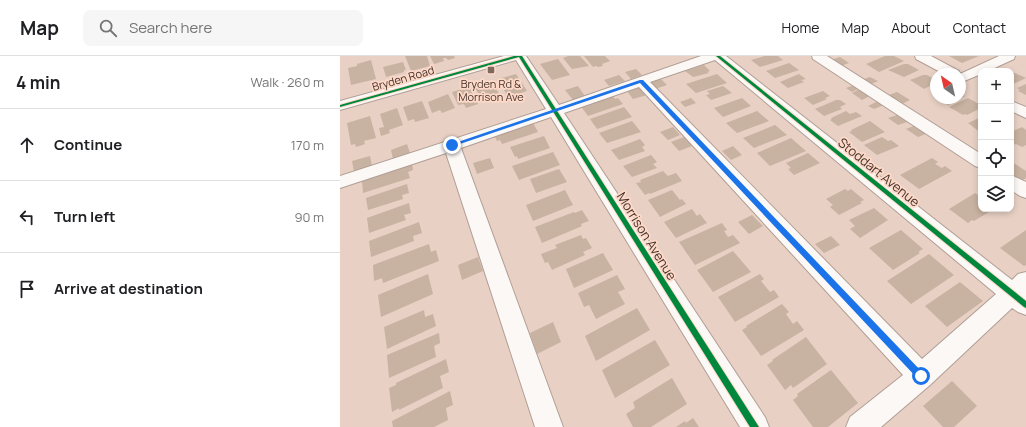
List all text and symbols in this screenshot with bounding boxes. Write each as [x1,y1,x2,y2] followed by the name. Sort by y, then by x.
[83,10,363,46] search box
[20,15,59,41] text: Map
[97,17,119,39] icon: search
[129,17,212,38] text: Search here
[782,18,819,37] text: Home
[841,18,869,37] text: Map
[891,18,931,37] text: About
[953,18,1006,37] text: Contact
[370,62,436,94] street label: Bryden Road
[486,65,496,75] marker: Bryden Rd & Morrison Ave
[930,68,966,104] north arrow
[978,68,1014,212] map controls
[978,68,1014,104] button: +
[16,71,60,94] text: 4 min
[251,73,324,91] text: Walk · 260 m
[458,76,524,104] place label: Bryden Rd & Morrison Ave
[978,104,1014,140] button: −
[834,133,924,211] street label: Stoddart Avenue
[16,134,38,156] icon: ahead
[54,134,122,155] text: Continue
[291,136,324,154] text: 170 m
[443,136,461,154] route end
[978,140,1014,176] button: locate
[978,176,1014,212] button: layers
[613,189,681,284] street label: Morrison Avenue
[16,206,38,228] icon: left
[54,206,116,227] text: Turn left
[294,208,324,226] text: 90 m
[16,278,38,300] icon: arrive
[54,278,203,299] text: Arrive at destination
[912,367,930,385] route start

